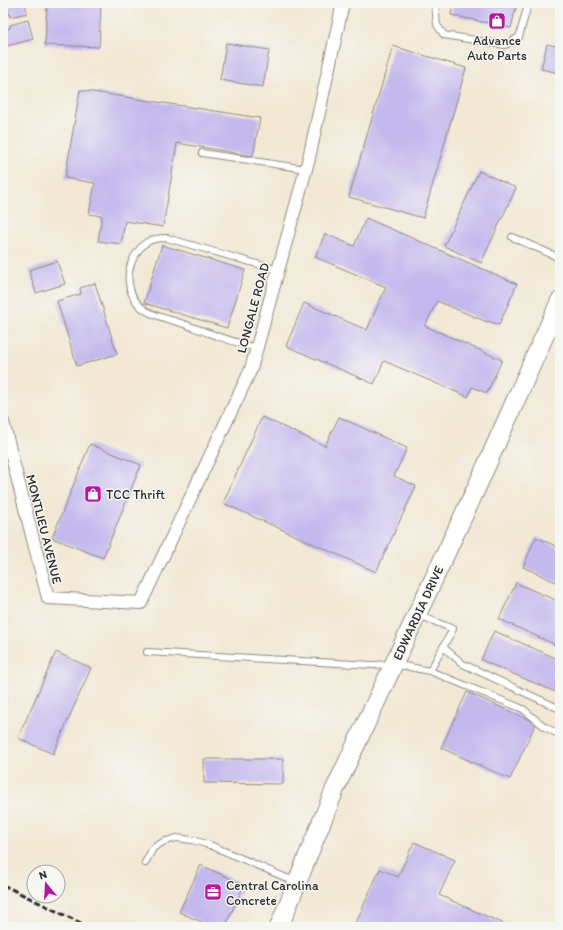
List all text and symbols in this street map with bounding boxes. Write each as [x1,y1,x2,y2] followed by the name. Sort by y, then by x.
[487,11,507,31] shop icon: Advance Auto Parts
[467,33,527,63] place label: Advance Auto Parts
[234,261,272,355] street label: LONGALE ROAD
[23,473,65,585] street label: MONTLIEU AVENUE
[83,484,103,504] shop icon: TCC Thrift
[106,487,165,502] place label: TCC Thrift
[390,563,446,663] street label: EDWARDIA DRIVE
[26,864,66,904] north arrow
[38,868,49,882] text: N
[226,878,319,908] place label: Central Carolina Concrete
[203,882,223,902] office icon: Central Carolina Concrete

